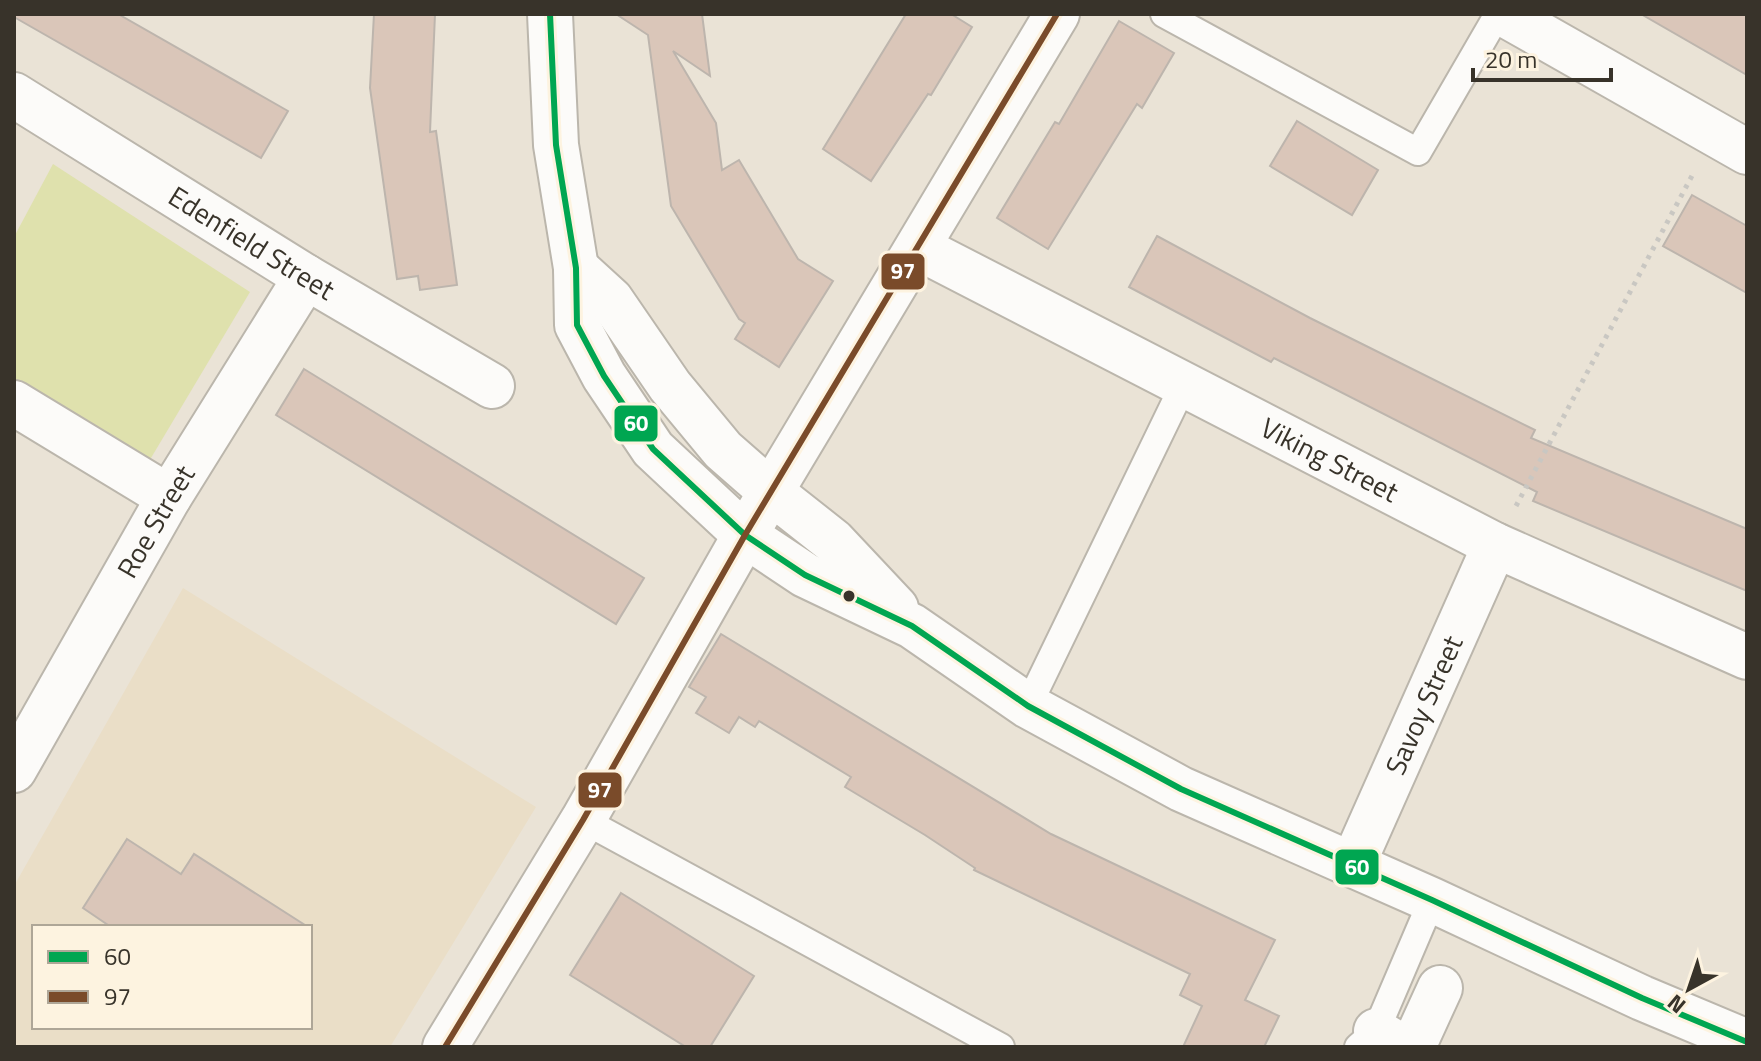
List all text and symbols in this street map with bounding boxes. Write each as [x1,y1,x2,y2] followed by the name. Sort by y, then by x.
[1473,32,1611,82] scale bar
[1485,41,1537,77] text: 20 m
[161,175,343,310] street label: Edenfield Street
[880,252,926,291] line badge: 97
[891,254,915,288] text: 97
[613,404,659,443] line badge: 60
[624,406,648,440] text: 60
[1253,406,1406,513] street label: Viking Street
[105,456,205,586] street label: Roe Street
[841,588,857,604] unlabelled marker
[1373,628,1473,782] street label: Savoy Street
[577,771,623,809] line badge: 97
[588,773,612,807] text: 97
[1334,848,1380,886] line badge: 60
[1345,850,1369,884] text: 60
[32,925,312,1029] legend
[104,938,131,974] text: 60
[1649,949,1729,1029] north arrow
[104,978,131,1014] text: 97
[1659,986,1693,1022] text: N

